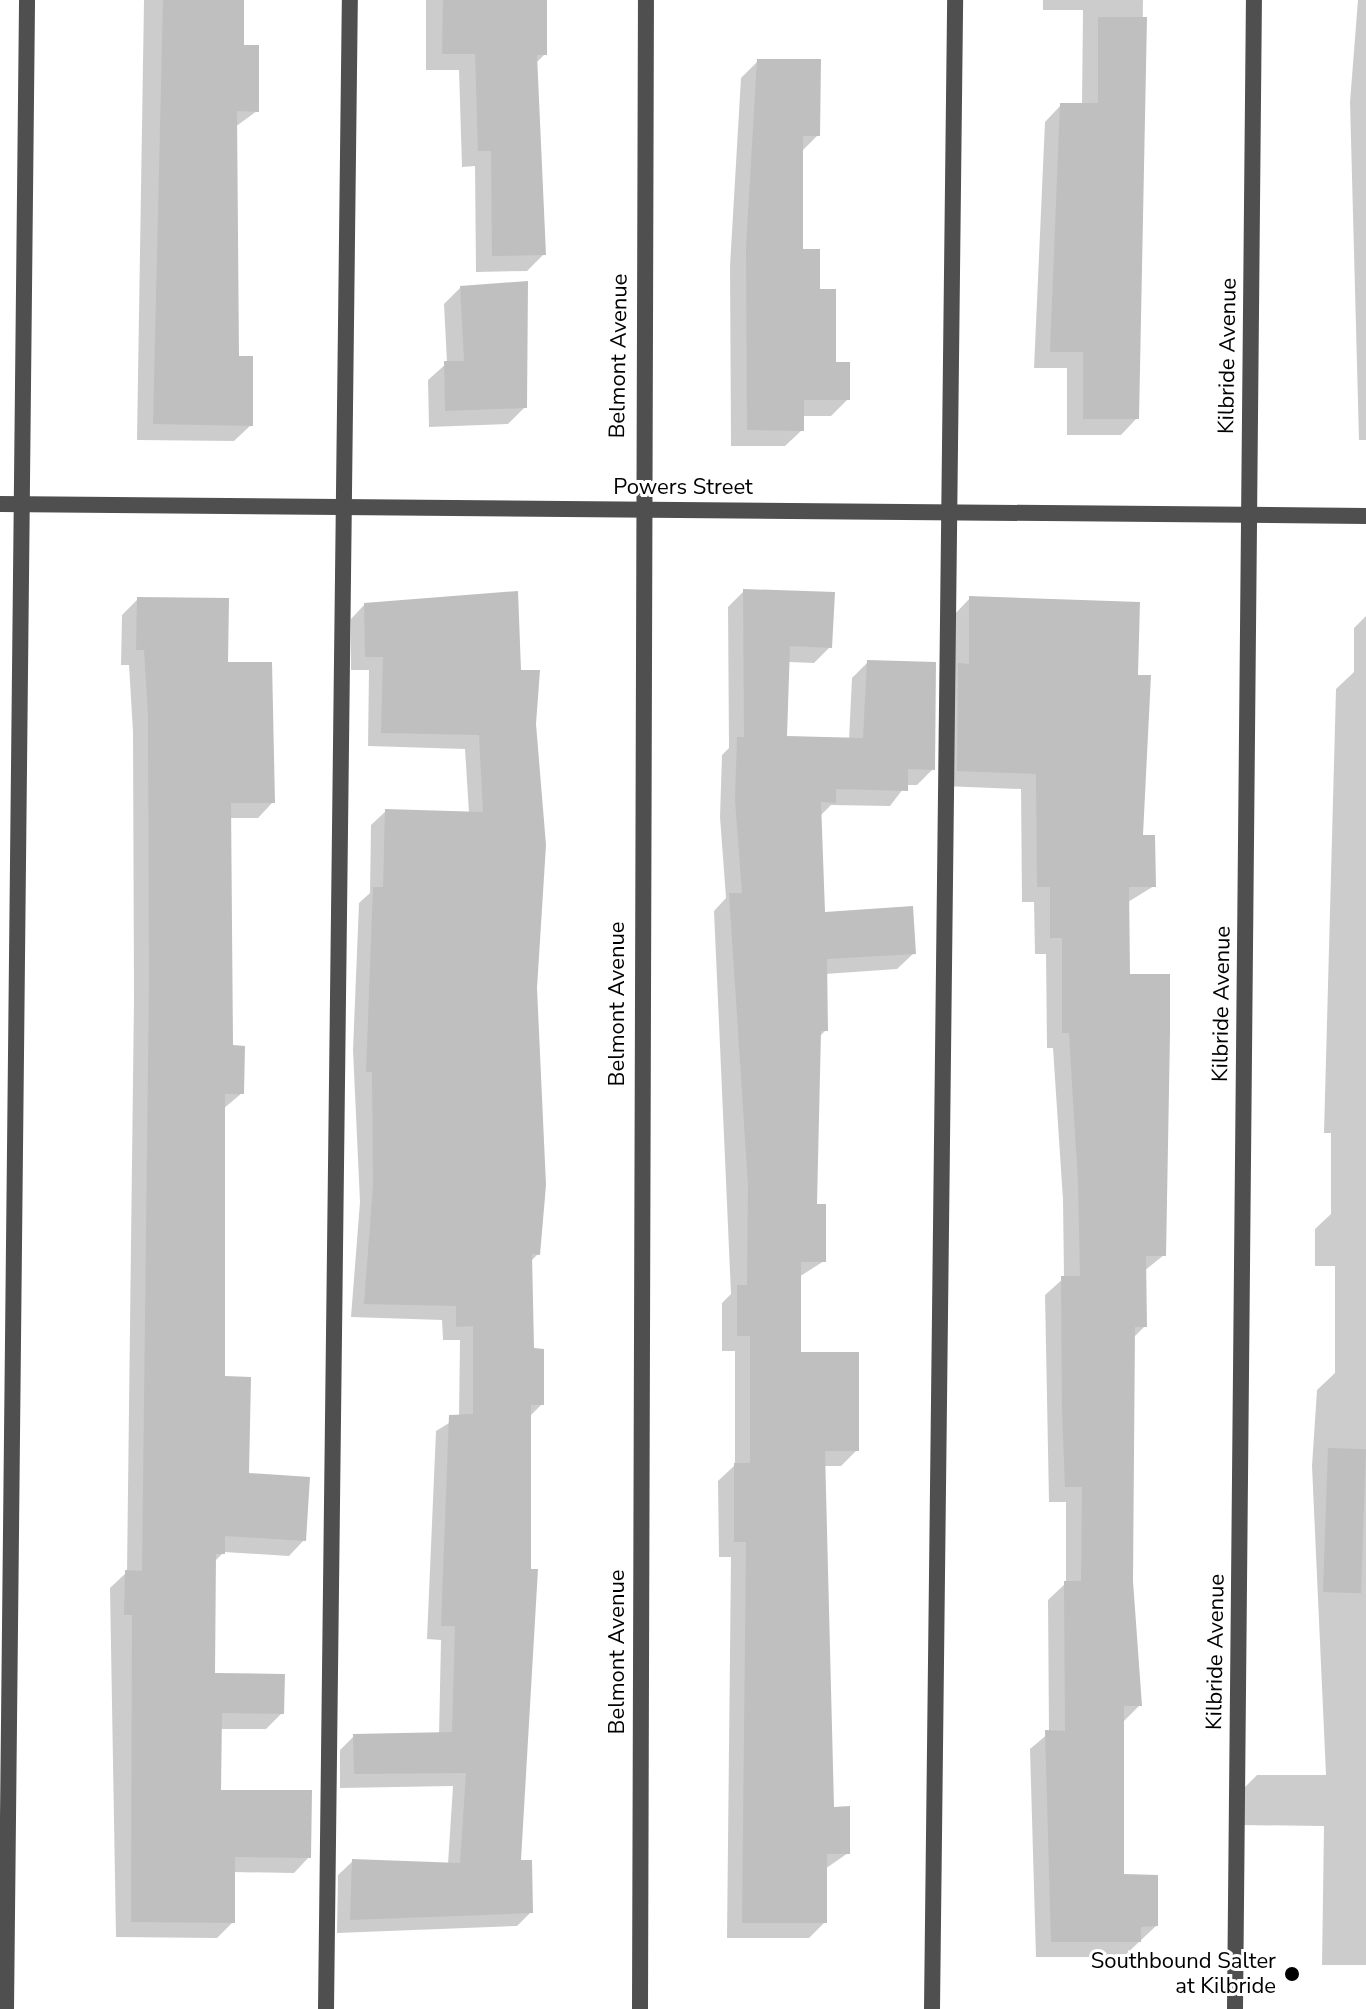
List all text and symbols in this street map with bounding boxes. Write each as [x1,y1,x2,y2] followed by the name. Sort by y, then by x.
[604,273,634,439] street label: Belmont Avenue
[1213,278,1243,434] street label: Kilbride Avenue
[613,475,753,501] street label: Powers Street
[605,922,631,1086] street label: Belmont Avenue
[1207,926,1237,1082] street label: Kilbride Avenue
[605,1570,631,1734] street label: Belmont Avenue
[1201,1574,1231,1730] street label: Kilbride Avenue
[1091,1948,1276,2000] place label: Southbound Salter at Kilbride
[1283,1965,1301,1983] marker: Southbound Salter at Kilbride

